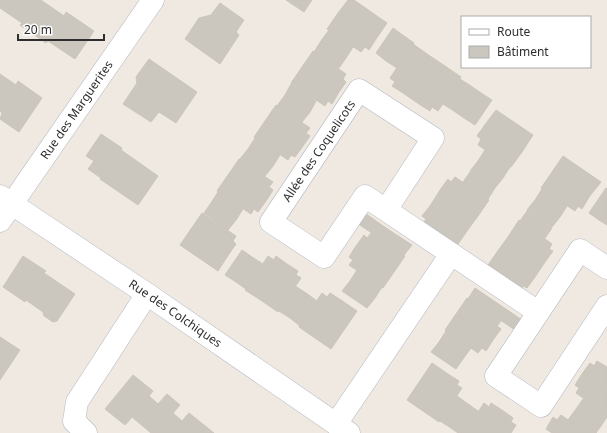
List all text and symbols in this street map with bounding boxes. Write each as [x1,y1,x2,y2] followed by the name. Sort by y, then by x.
[18,16,104,42] scale bar
[461,16,591,68] legend
[24,21,52,38] text: 20 m
[497,23,530,40] text: Route
[497,43,549,60] text: Bâtiment
[36,57,117,163] street label: Rue des Marguerites
[278,96,359,205] street label: Allée des Coquelicots
[126,275,226,351] street label: Rue des Colchiques

